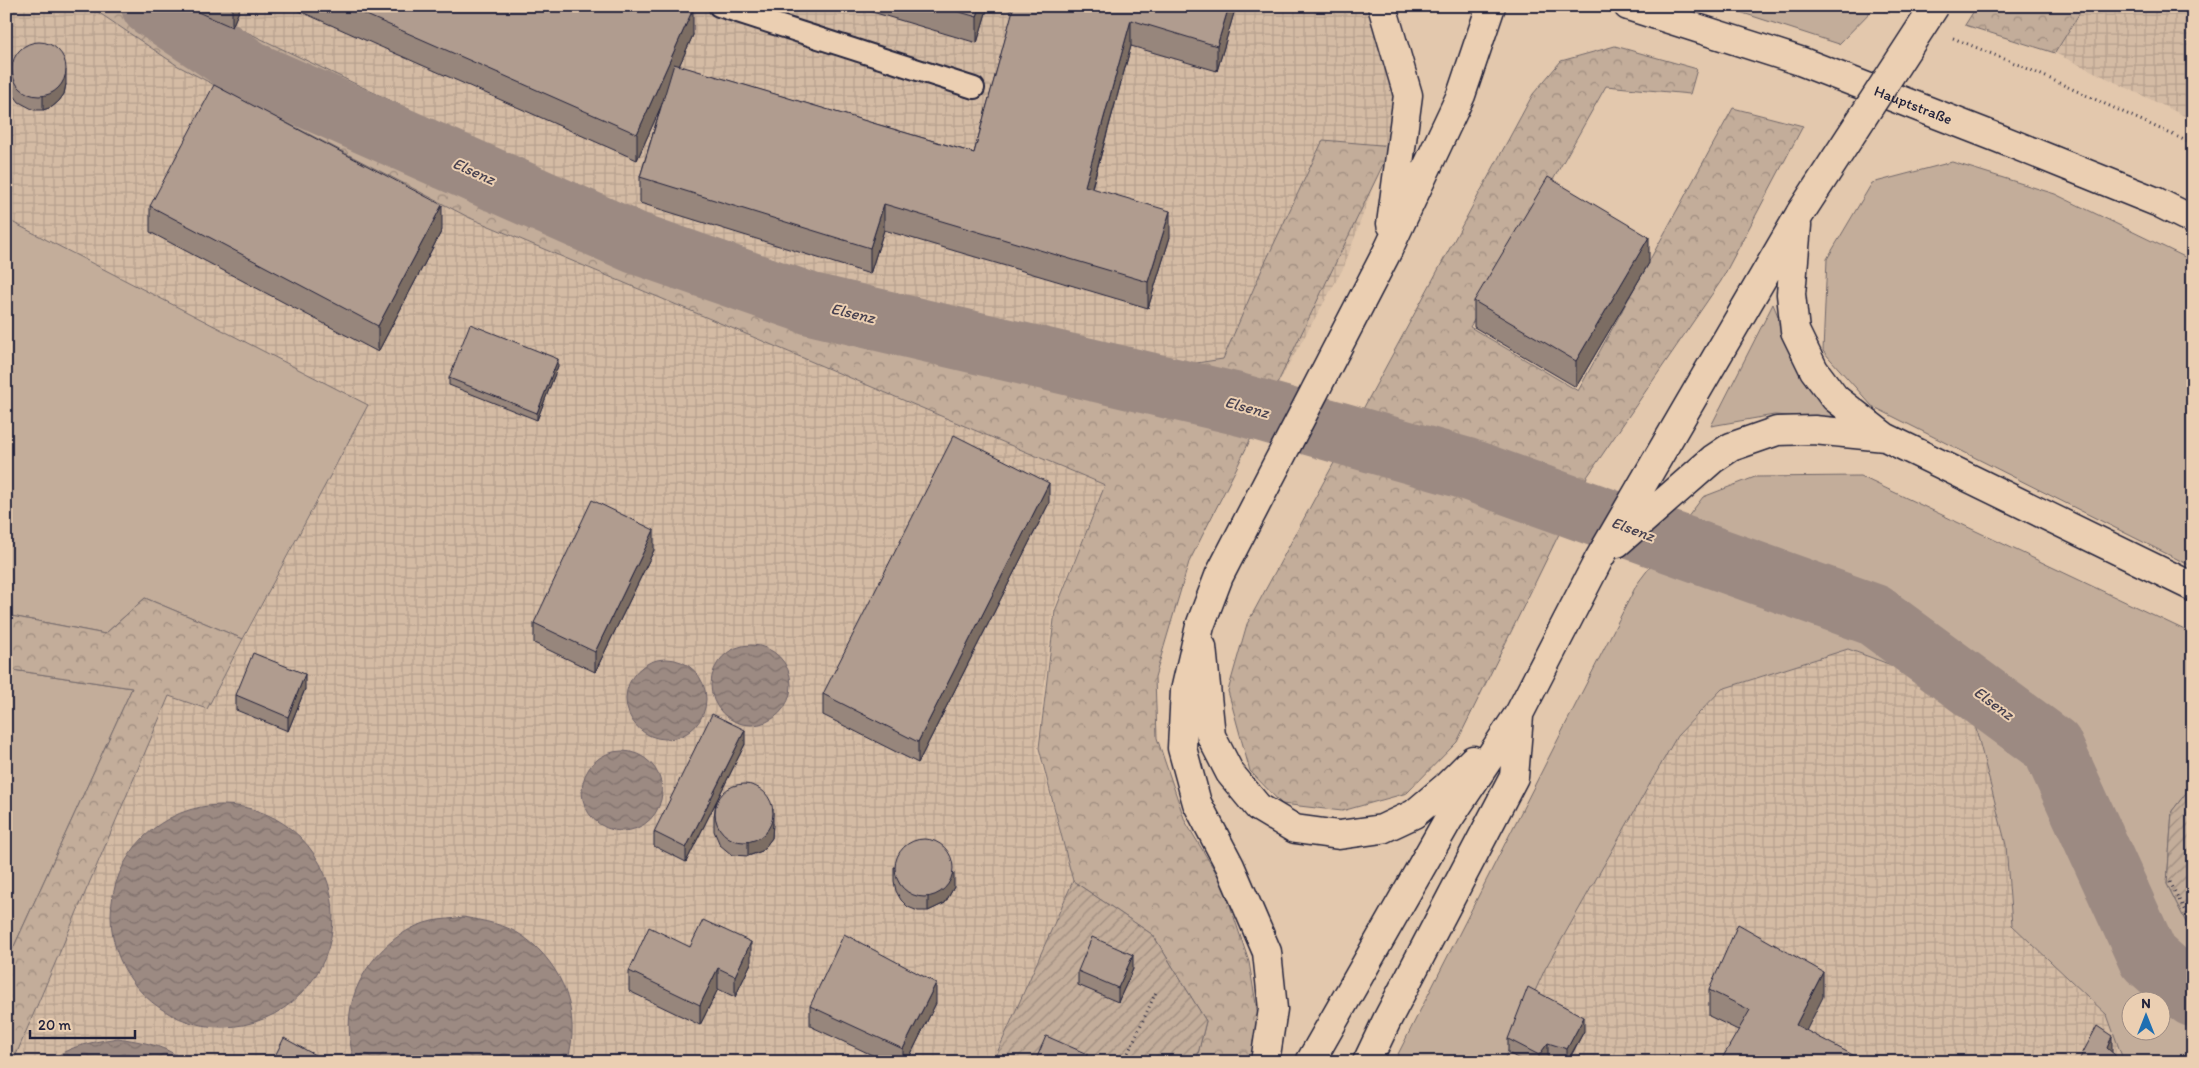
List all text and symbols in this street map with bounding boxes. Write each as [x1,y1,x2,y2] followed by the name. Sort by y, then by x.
[1872,82,1955,128] street label: Hauptstraße
[450,153,500,189] water label: Elsenz
[829,299,878,328] water label: Elsenz
[1223,392,1273,422] water label: Elsenz
[1609,512,1659,546] water label: Elsenz
[1970,682,2019,725] water label: Elsenz
[2122,990,2172,1040] north arrow
[2141,995,2151,1012] text: N
[30,1008,135,1040] scale bar
[38,1016,72,1034] text: 20 m

